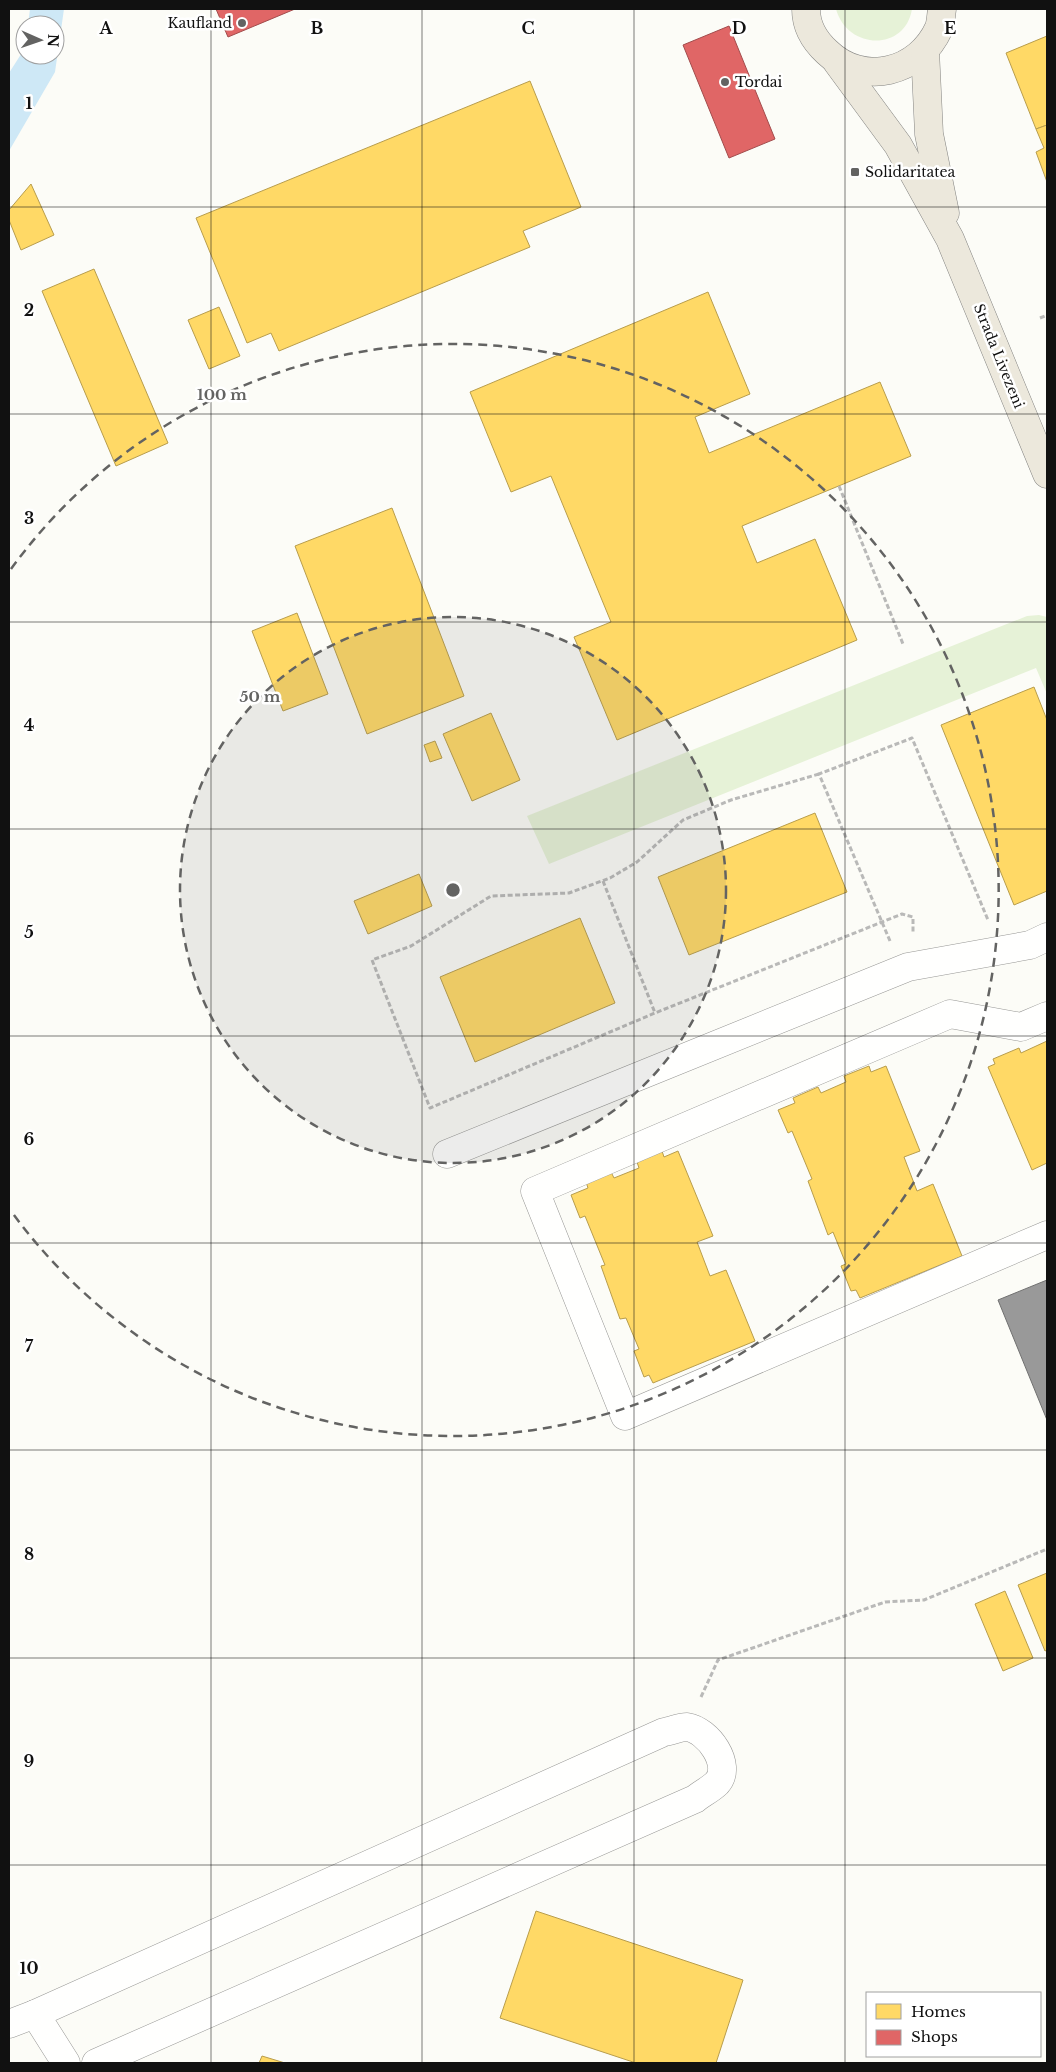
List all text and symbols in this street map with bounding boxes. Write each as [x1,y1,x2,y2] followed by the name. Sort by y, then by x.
[168,14,233,32] place label: Kaufland
[15,15,65,65] north arrow
[236,17,248,29] marker: Kaufland
[99,18,114,38] text: A
[311,18,324,38] text: B
[521,18,535,38] text: C
[732,18,746,38] text: D
[944,18,956,38] text: E
[44,34,62,47] text: N
[735,73,783,91] place label: Tordai
[719,76,731,88] marker: Tordai
[26,93,33,113] text: 1
[865,163,956,181] place label: Solidaritatea
[849,166,861,178] marker: Solidaritatea
[24,300,34,320] text: 2
[970,301,1028,411] street label: Strada Livezeni
[197,385,247,404] text: 100 m
[24,508,34,528] text: 3
[240,687,281,706] text: 50 m
[24,715,34,735] text: 4
[444,881,462,899] centre of rings
[24,922,34,942] text: 5
[24,1129,35,1149] text: 6
[25,1336,34,1356] text: 7
[24,1544,34,1564] text: 8
[24,1751,35,1771] text: 9
[19,1958,39,1978] text: 10
[866,1992,1041,2057] legend
[911,2002,966,2021] text: Homes
[911,2027,958,2046] text: Shops

